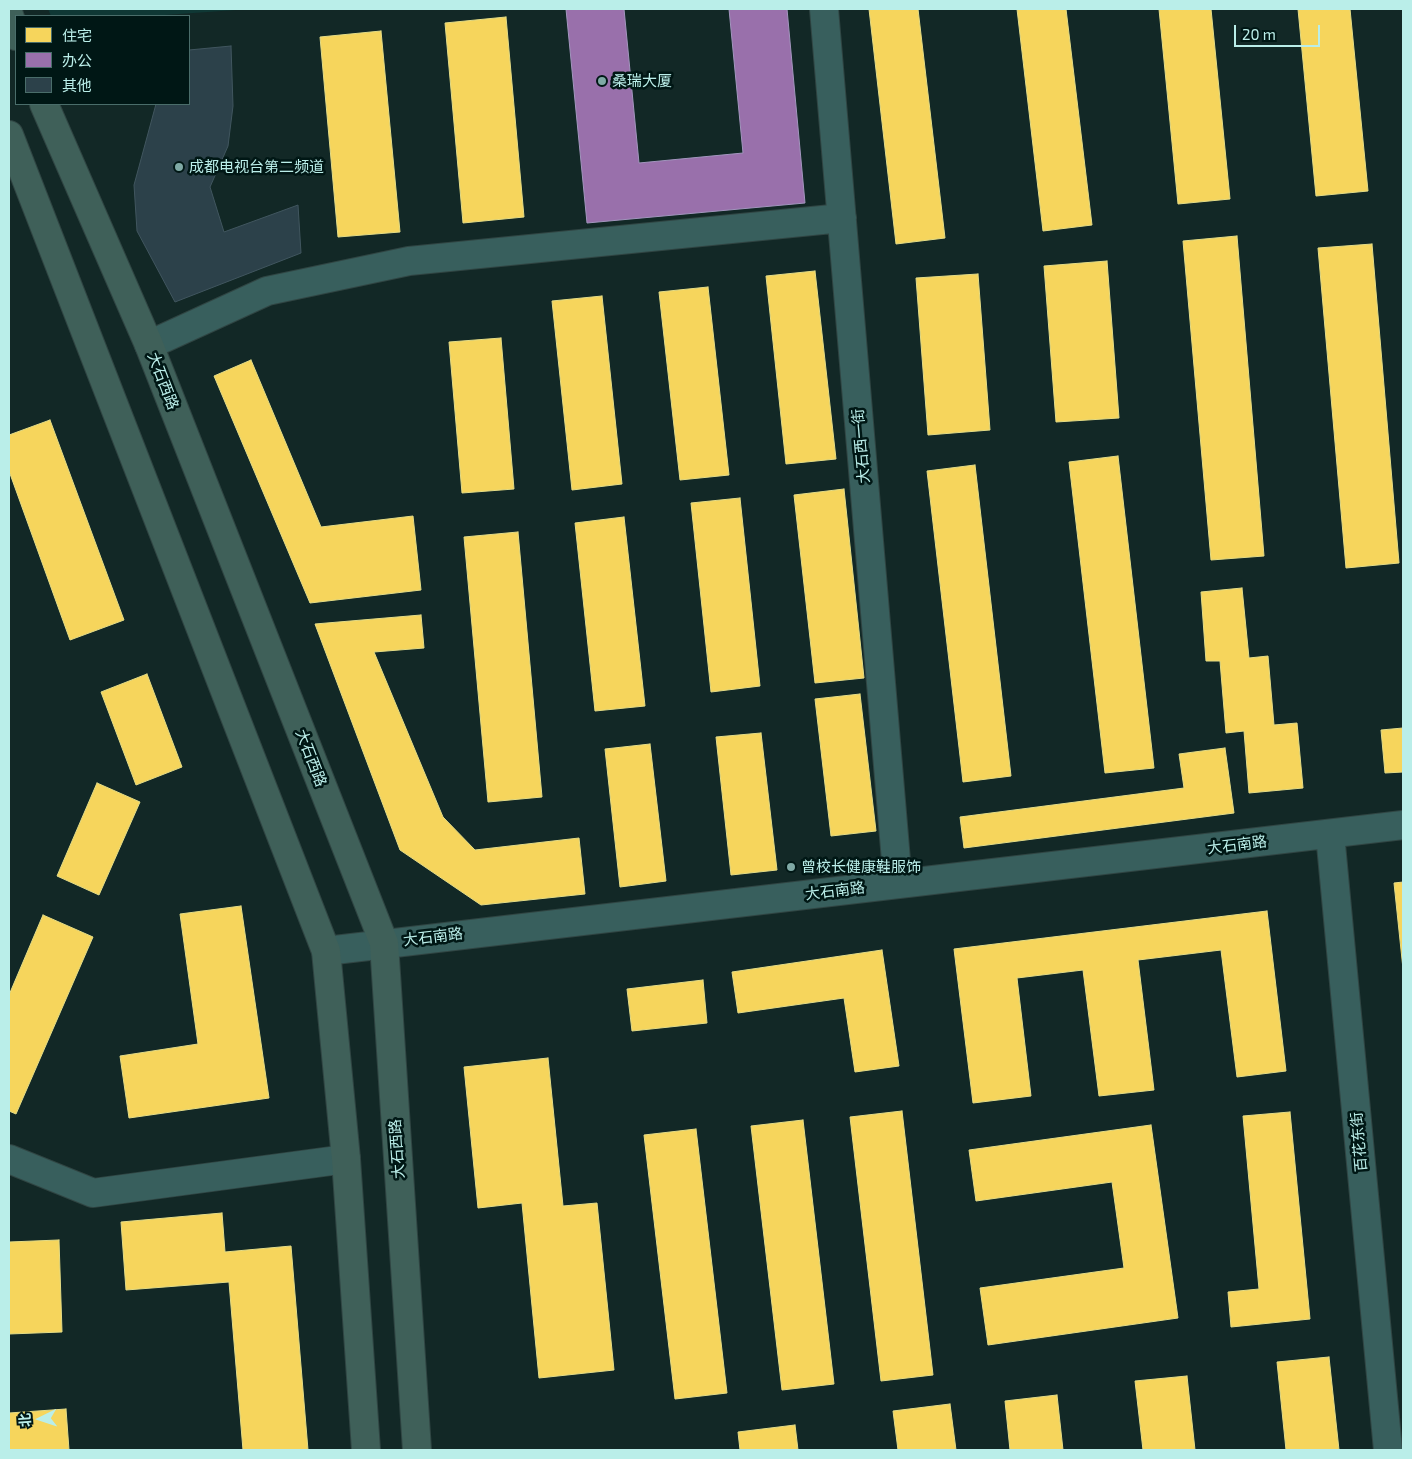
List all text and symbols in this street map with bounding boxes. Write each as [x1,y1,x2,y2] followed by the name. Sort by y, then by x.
[15,15,190,105] legend
[1237,15,1323,47] scale bar
[1242,25,1276,43] text: 20 m
[62,26,92,44] text: 住宅
[62,51,92,69] text: 办公
[612,72,672,90] place label: 桑瑞大厦
[596,75,608,87] marker: 桑瑞大厦
[62,76,92,94] text: 其他
[189,158,324,176] place label: 成都电视台第二频道
[173,161,185,173] marker: 成都电视台第二频道
[144,350,182,412] street label: 大石西路
[849,408,873,484] street label: 大石西一街
[292,727,330,789] street label: 大石西路
[1206,832,1268,858] street label: 大石南路
[801,858,921,876] place label: 曾校长健康鞋服饰
[785,861,797,873] marker: 曾校长健康鞋服饰
[804,878,866,904] street label: 大石南路
[402,924,464,950] street label: 大石南路
[1347,1111,1371,1173] street label: 百花东街
[386,1118,408,1180] street label: 大石西路
[15,1394,65,1444] north arrow
[16,1413,34,1428] text: 北

